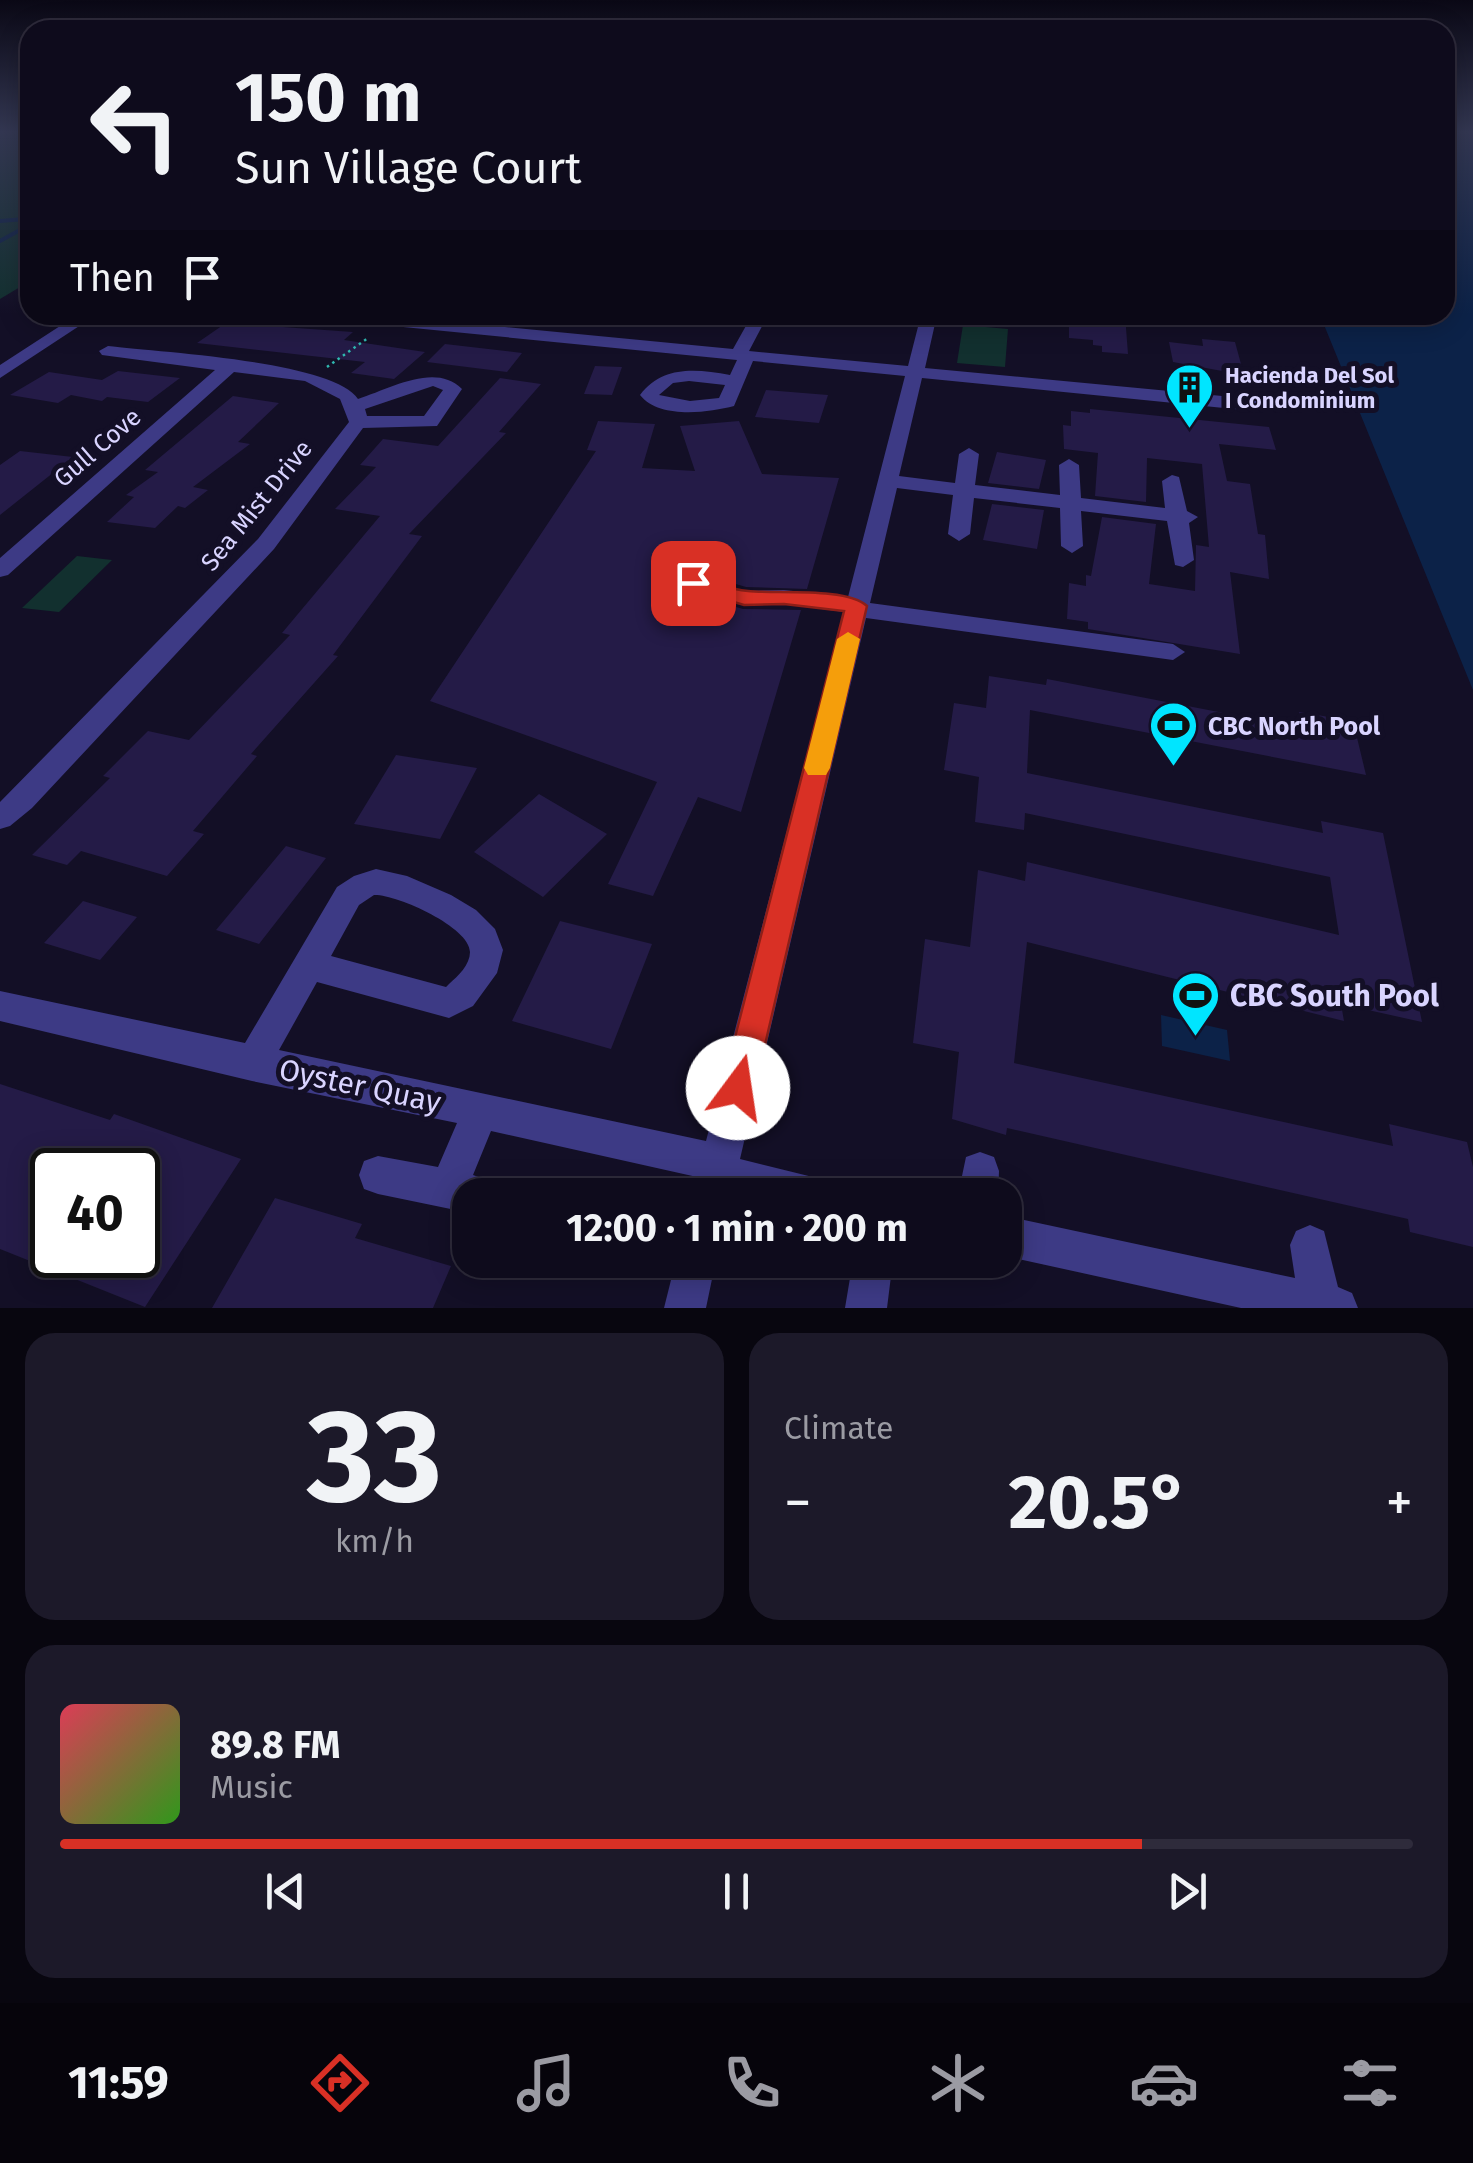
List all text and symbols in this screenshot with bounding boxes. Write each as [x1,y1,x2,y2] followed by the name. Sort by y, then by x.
[235,56,422,140] text: 150 m
[70,60,200,190] icon: left
[235,141,581,195] text: Sun Village Court
[175,250,230,305] icon: arrive
[70,255,155,301] text: Then
[1164,362,1216,430] building icon: Hacienda Del Sol I Condominium
[1225,362,1394,414] place label: Hacienda Del Sol I Condominium
[48,402,147,494] street label: Gull Cove
[195,434,319,577] street label: Sea Mist Drive
[651,541,736,626] pin
[666,556,721,611] icon: arrive
[1147,700,1199,768] sports icon: CBC North Pool
[1208,712,1381,742] place label: CBC North Pool
[1169,970,1221,1038] sports icon: CBC South Pool
[1230,978,1439,1014] place label: CBC South Pool
[686,1036,790,1140] position arrow
[276,1051,444,1121] street label: Oyster Quay
[30,1148,160,1278] speed limit sign: 40
[566,1205,908,1251] text: 12:00 · 1 min · 200 m
[307,1379,442,1535] text: 33
[784,1409,893,1447] text: Climate
[1009,1458,1189,1548] text: 20.5°
[784,1470,812,1536] text: −
[1386,1470,1413,1536] text: +
[335,1522,414,1560] text: km/h
[210,1722,340,1768] text: 89.8 FM
[210,1768,293,1806] text: Music
[258,1864,313,1919] icon: previous
[709,1864,764,1919] icon: pause
[1160,1864,1215,1919] icon: next
[305,2048,375,2118] icon: directions
[511,2048,581,2118] icon: music
[717,2048,787,2118] icon: phone
[923,2048,993,2118] icon: climate
[1129,2048,1199,2118] icon: car
[1335,2048,1405,2118] icon: filters
[68,2056,169,2110] text: 11:59

